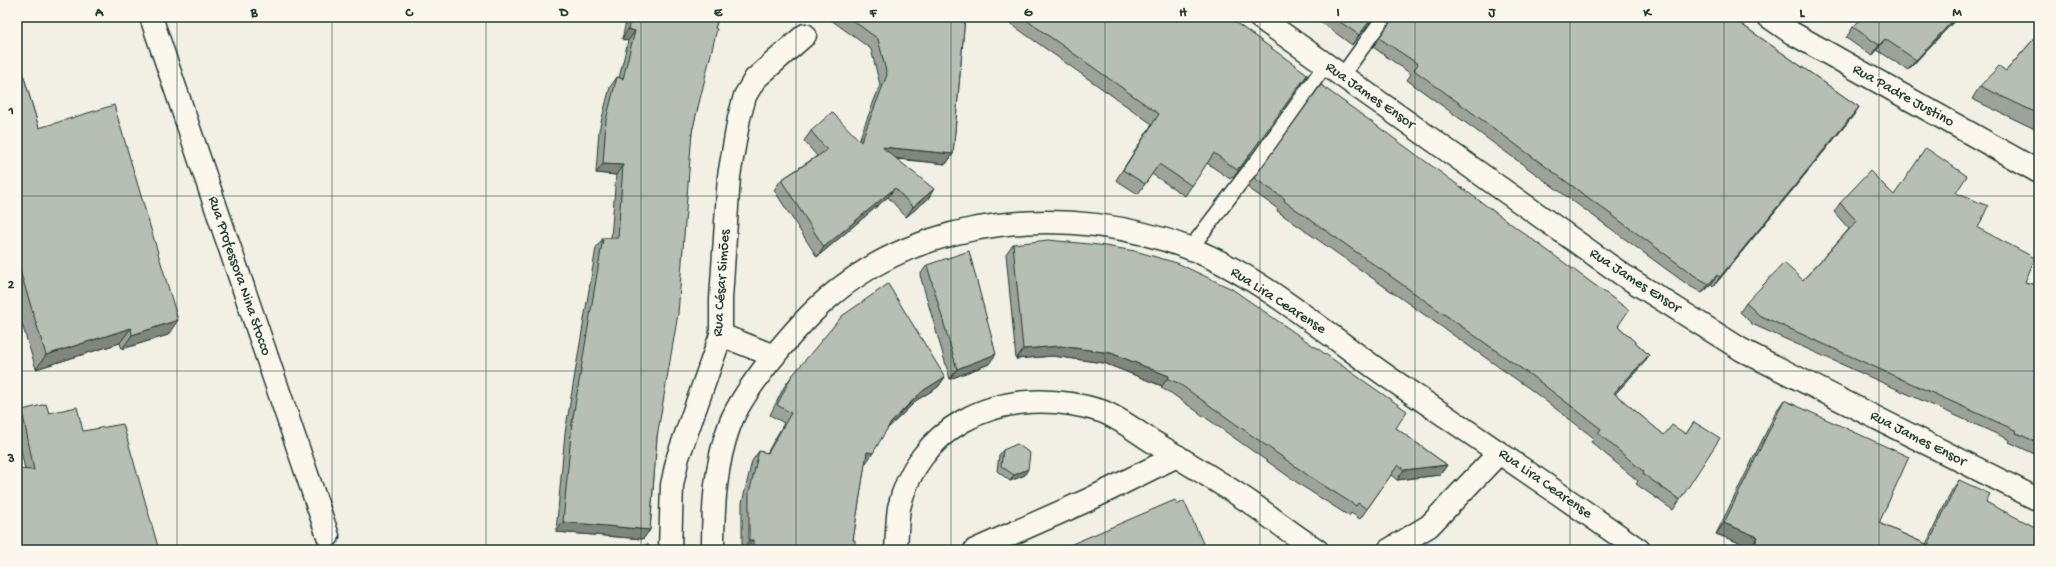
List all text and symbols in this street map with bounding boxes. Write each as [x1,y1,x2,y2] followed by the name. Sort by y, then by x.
[94,6,104,21] text: A
[250,6,259,21] text: B
[404,6,414,21] text: C
[559,6,569,21] text: D
[714,6,723,21] text: E
[869,6,878,21] text: F
[1024,6,1033,21] text: G
[1179,6,1187,21] text: H
[1336,6,1340,21] text: I
[1488,6,1497,21] text: J
[1642,6,1652,21] text: K
[1800,6,1806,21] text: L
[1952,6,1962,21] text: M
[1322,58,1420,135] street label: Rua James Ensor
[1849,61,1957,132] street label: Rua Padre Justino
[7,104,14,119] text: 1
[203,194,275,358] street label: Rua Professora Nina Stocco
[709,228,735,337] street label: Rua César Simões
[1586,245,1686,318] street label: Rua James Ensor
[1227,263,1329,339] street label: Rua Lira Cearense
[8,278,15,293] text: 2
[1867,407,1971,472] street label: Rua James Ensor
[1495,445,1596,523] street label: Rua Lira Cearense
[7,452,15,467] text: 3

